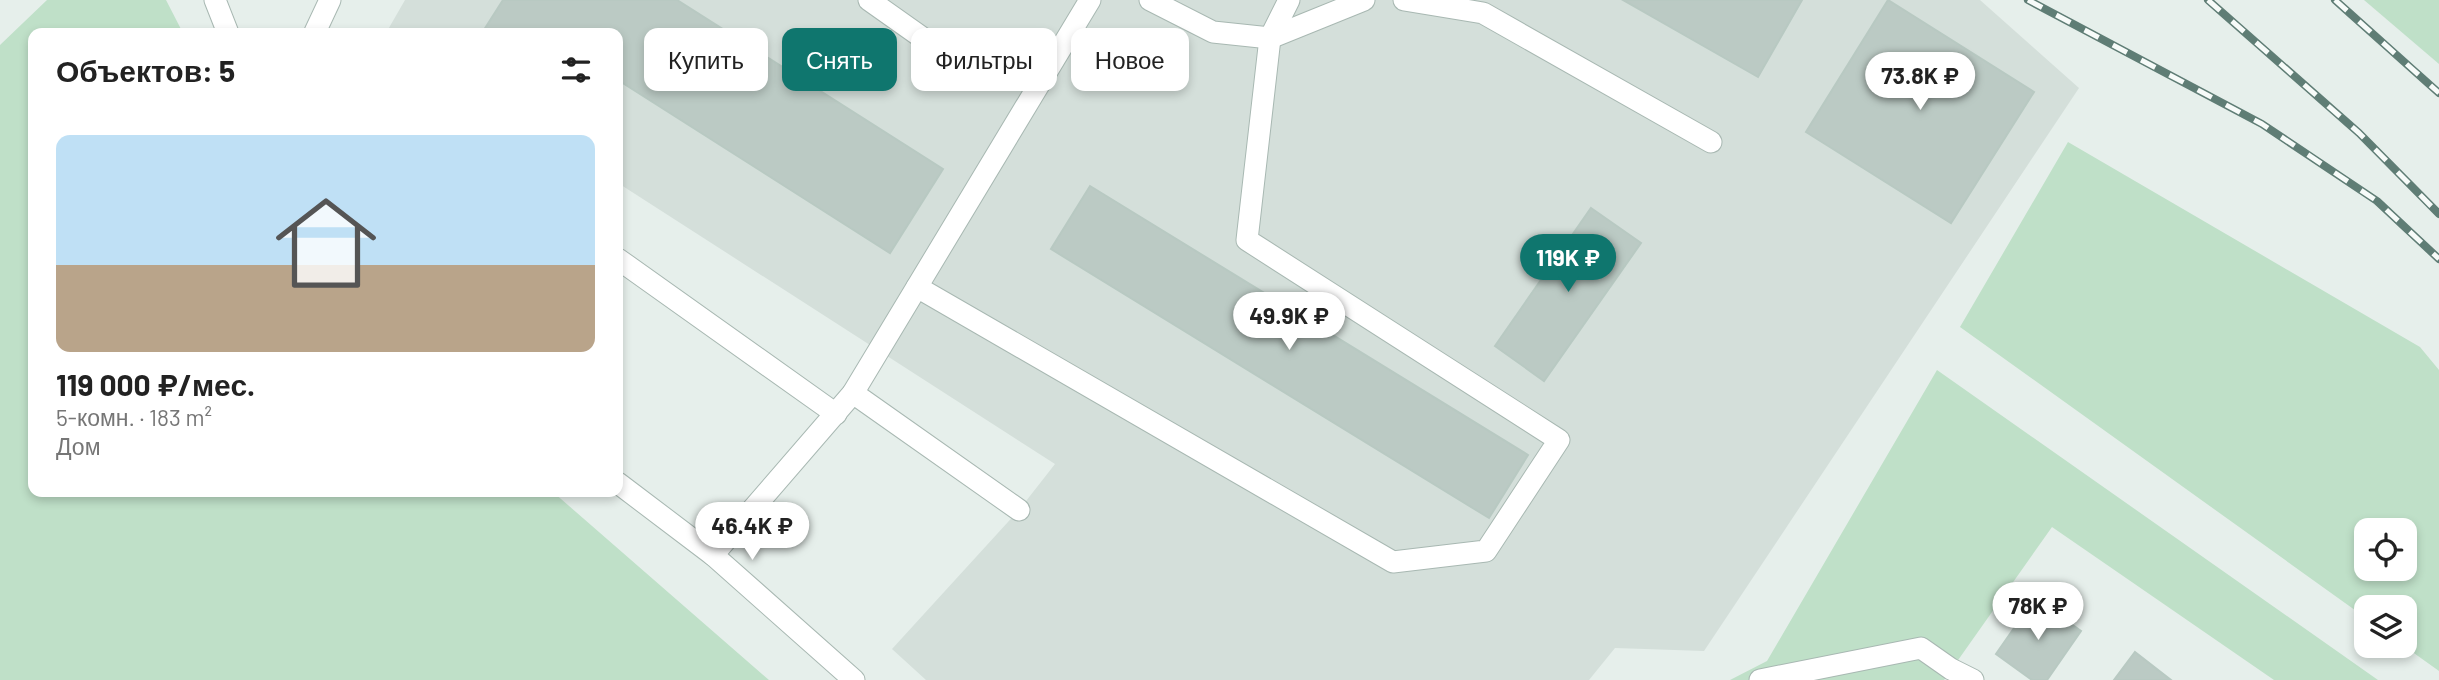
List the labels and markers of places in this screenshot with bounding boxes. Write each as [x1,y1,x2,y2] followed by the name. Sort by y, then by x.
[1855,52,1985,112] pin: 73.8K ₽
[1511,234,1625,294] pin: 119K ₽
[1224,292,1354,352] pin: 49.9K ₽
[687,503,817,562] pin: 46.4K ₽
[1989,582,2087,642] pin: 78K ₽

